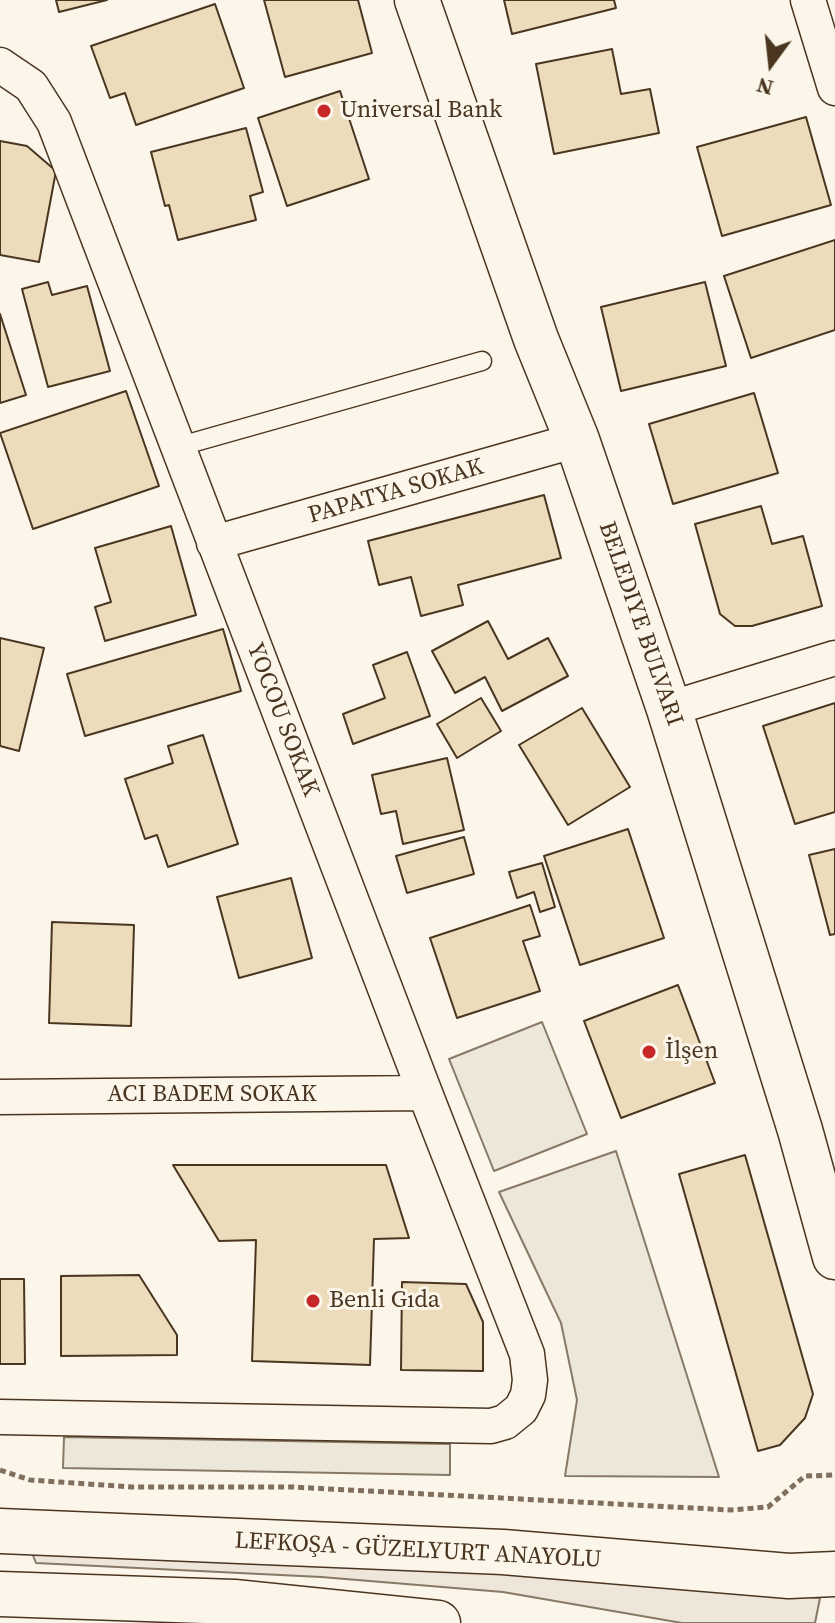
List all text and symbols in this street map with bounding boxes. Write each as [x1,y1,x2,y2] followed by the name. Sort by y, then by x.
[731,24,811,104] north arrow
[753,71,776,104] text: N
[340,97,502,125] place label: Universal Bank
[315,102,333,120] marker: Universal Bank
[305,453,487,531] street label: PAPATYA SOKAK
[592,518,688,730] street label: BELEDIYE BULVARI
[239,639,325,801] street label: YOCOU SOKAK
[665,1038,718,1066] place label: İlşen
[640,1043,658,1061] marker: İlşen
[107,1081,317,1109] street label: ACI BADEM SOKAK
[329,1287,440,1315] place label: Benli Gıda
[304,1292,322,1310] marker: Benli Gıda
[234,1527,602,1575] street label: LEFKOŞA - GÜZELYURT ANAYOLU

